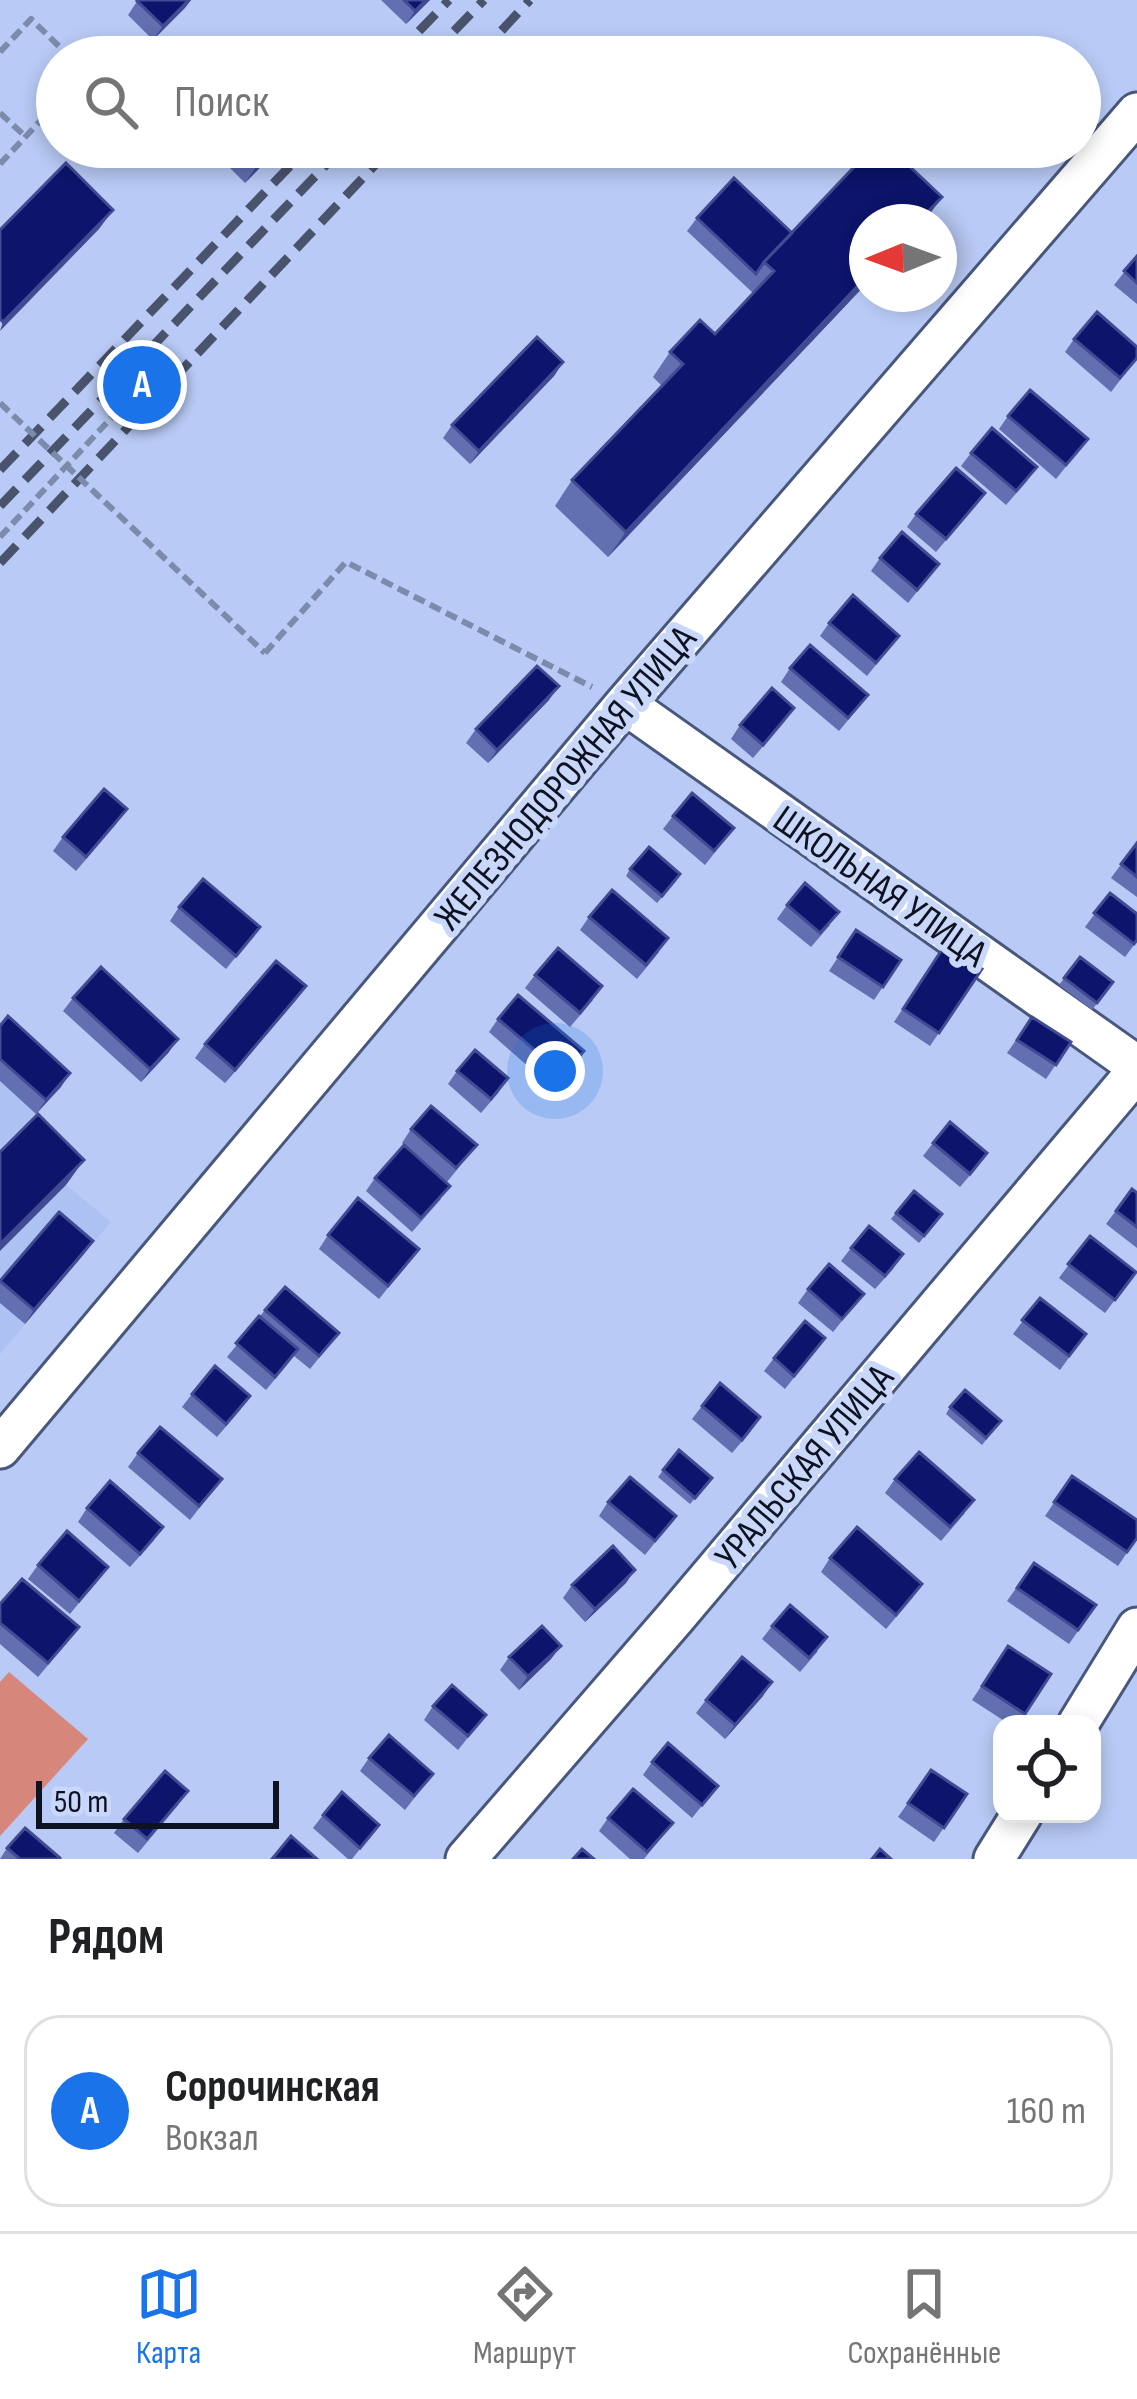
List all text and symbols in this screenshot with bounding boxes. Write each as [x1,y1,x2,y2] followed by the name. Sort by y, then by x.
[36,36,1101,168] search box
[78,69,144,135] icon: search
[174,75,269,130] text: Поиск
[849,204,957,312] north arrow
[103,340,181,430] pin: A
[425,617,707,940] street label: ЖЕЛЕЗНОДОРОЖНАЯ УЛИЦА
[764,796,995,978] street label: ШКОЛЬНАЯ УЛИЦА
[525,1041,585,1101] your location
[706,1356,904,1579] street label: УРАЛЬСКАЯ УЛИЦА
[993,1715,1101,1823] map controls
[993,1715,1101,1823] button: locate
[36,1775,279,1828] scale bar
[54,1782,108,1822] text: 50 m
[48,1907,164,1968] text: Рядом
[165,2060,380,2115] text: Сорочинская
[81,2088,99,2135] text: A
[1007,2088,1086,2135] text: 160 m
[165,2115,259,2162] text: Вокзал
[136,2261,202,2373] tab: Карта
[473,2261,576,2373] tab: Маршрут
[847,2261,1001,2373] tab: Сохранённые

